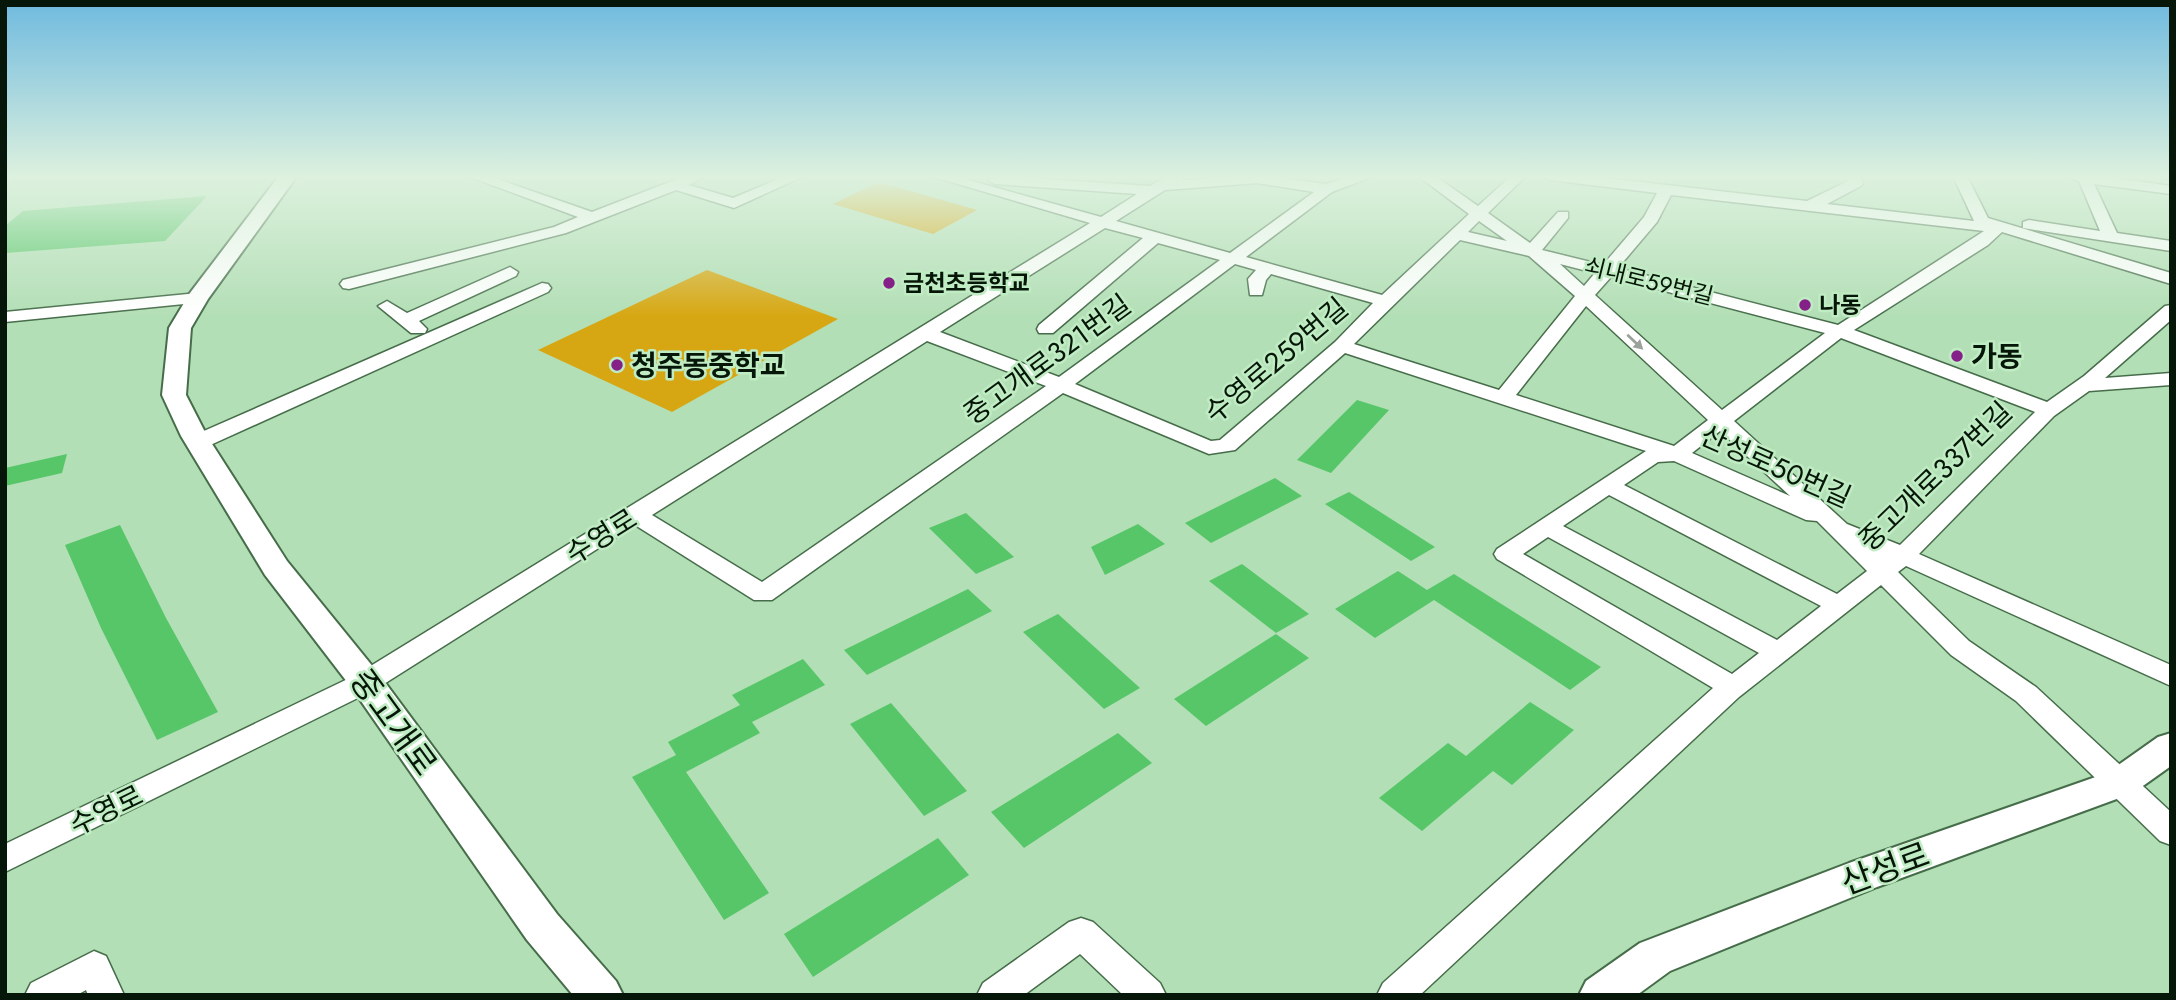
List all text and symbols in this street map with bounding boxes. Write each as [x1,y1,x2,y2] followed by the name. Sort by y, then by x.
[1581,249,1717,313] street label: 쇠내로59번길
[903,266,1030,300] place label: 금천초등학교
[881,275,897,291] marker: 금천초등학교
[955,285,1140,434] street label: 중고개로321번길
[1195,288,1357,433] street label: 수영로259번길
[1819,288,1861,322] place label: 나동
[1797,297,1813,313] marker: 나동
[1626,334,1643,350] one-way arrow
[1971,336,2023,377] place label: 가동
[631,345,786,386] place label: 청주동중학교
[1949,348,1965,364] marker: 가동
[609,357,625,373] marker: 청주동중학교
[1849,392,2021,560] street label: 중고개로337번길
[1694,415,1858,518] street label: 산성로50번길
[558,499,645,574] street label: 수영로
[339,659,448,785] street label: 중고개로
[63,775,150,846] street label: 수영로
[1834,831,1936,906] street label: 산성로

